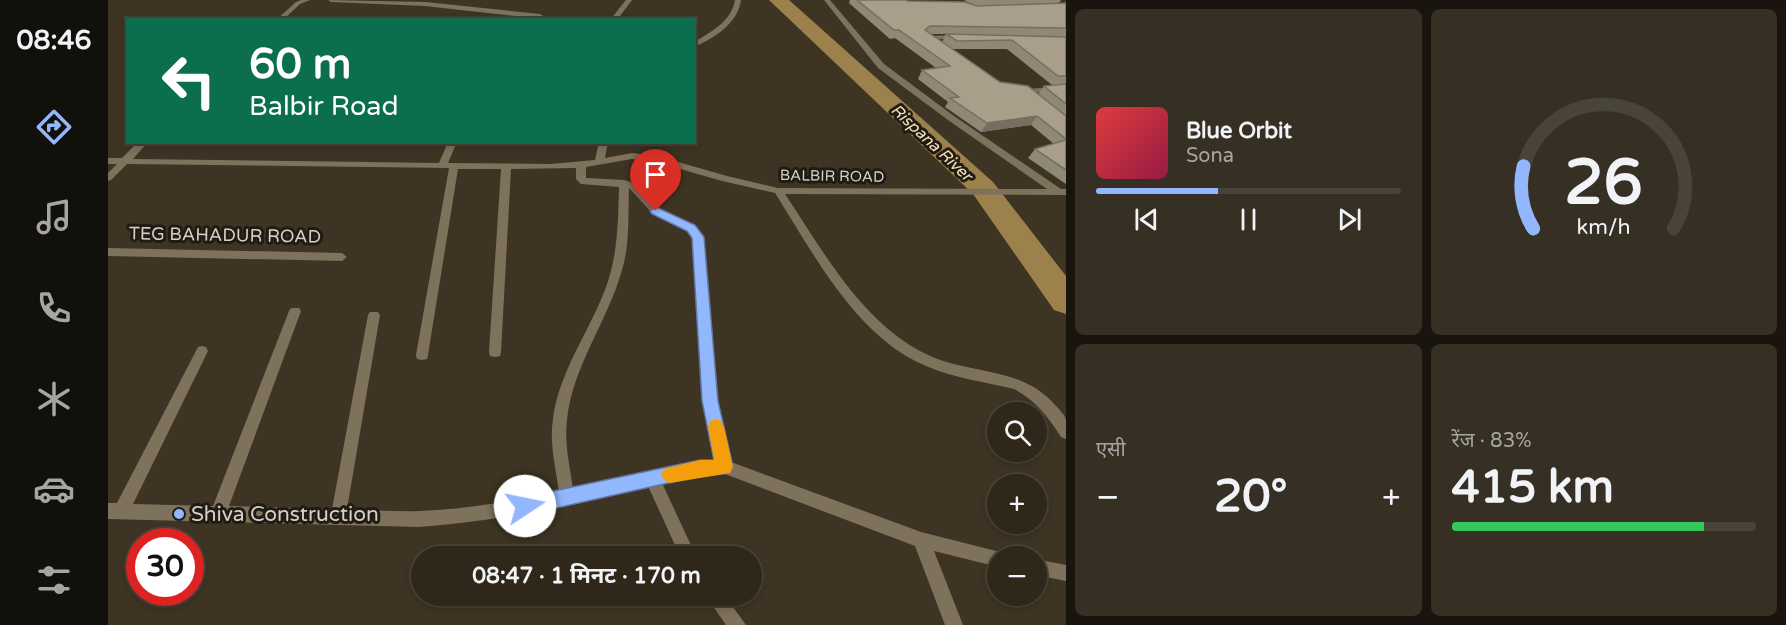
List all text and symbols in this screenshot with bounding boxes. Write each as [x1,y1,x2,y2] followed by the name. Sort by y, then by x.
[17,24,91,57] text: 08:46
[249,39,351,90] text: 60 m
[150,42,228,120] icon: left
[249,90,399,123] text: Balbir Road
[886,100,978,187] water label: Rispana River
[33,106,75,148] icon: directions
[1186,118,1292,144] text: Blue Orbit
[1186,144,1234,168] text: Sona
[1565,146,1643,221] text: 26
[630,149,681,211] pin
[639,158,672,191] icon: arrive
[780,166,884,186] street label: BALBIR ROAD
[33,196,75,238] icon: music
[1130,203,1163,236] icon: previous
[1232,203,1265,236] icon: pause
[1333,203,1366,236] icon: next
[1577,214,1631,240] text: km/h
[129,222,321,248] street label: TEG BAHADUR ROAD
[33,287,75,329] icon: phone
[33,378,75,420] icon: climate
[987,402,1047,606] map controls
[987,402,1047,462] button: search
[1452,429,1532,453] text: रेंज · 83%
[1096,438,1126,462] text: एसी
[1452,461,1614,515] text: 415 km
[33,468,75,510] icon: car
[1214,470,1287,524] text: 20°
[493,474,557,538] position arrow
[987,474,1047,534] button: +
[1096,478,1120,517] text: −
[1382,478,1400,517] text: +
[191,502,379,527] place label: Shiva Construction
[172,507,186,521] marker: Shiva Construction
[126,528,204,606] speed limit sign: 30
[987,546,1047,606] button: −
[33,559,75,601] icon: filters
[472,563,701,589] text: 08:47 · 1 मिनट · 170 m

